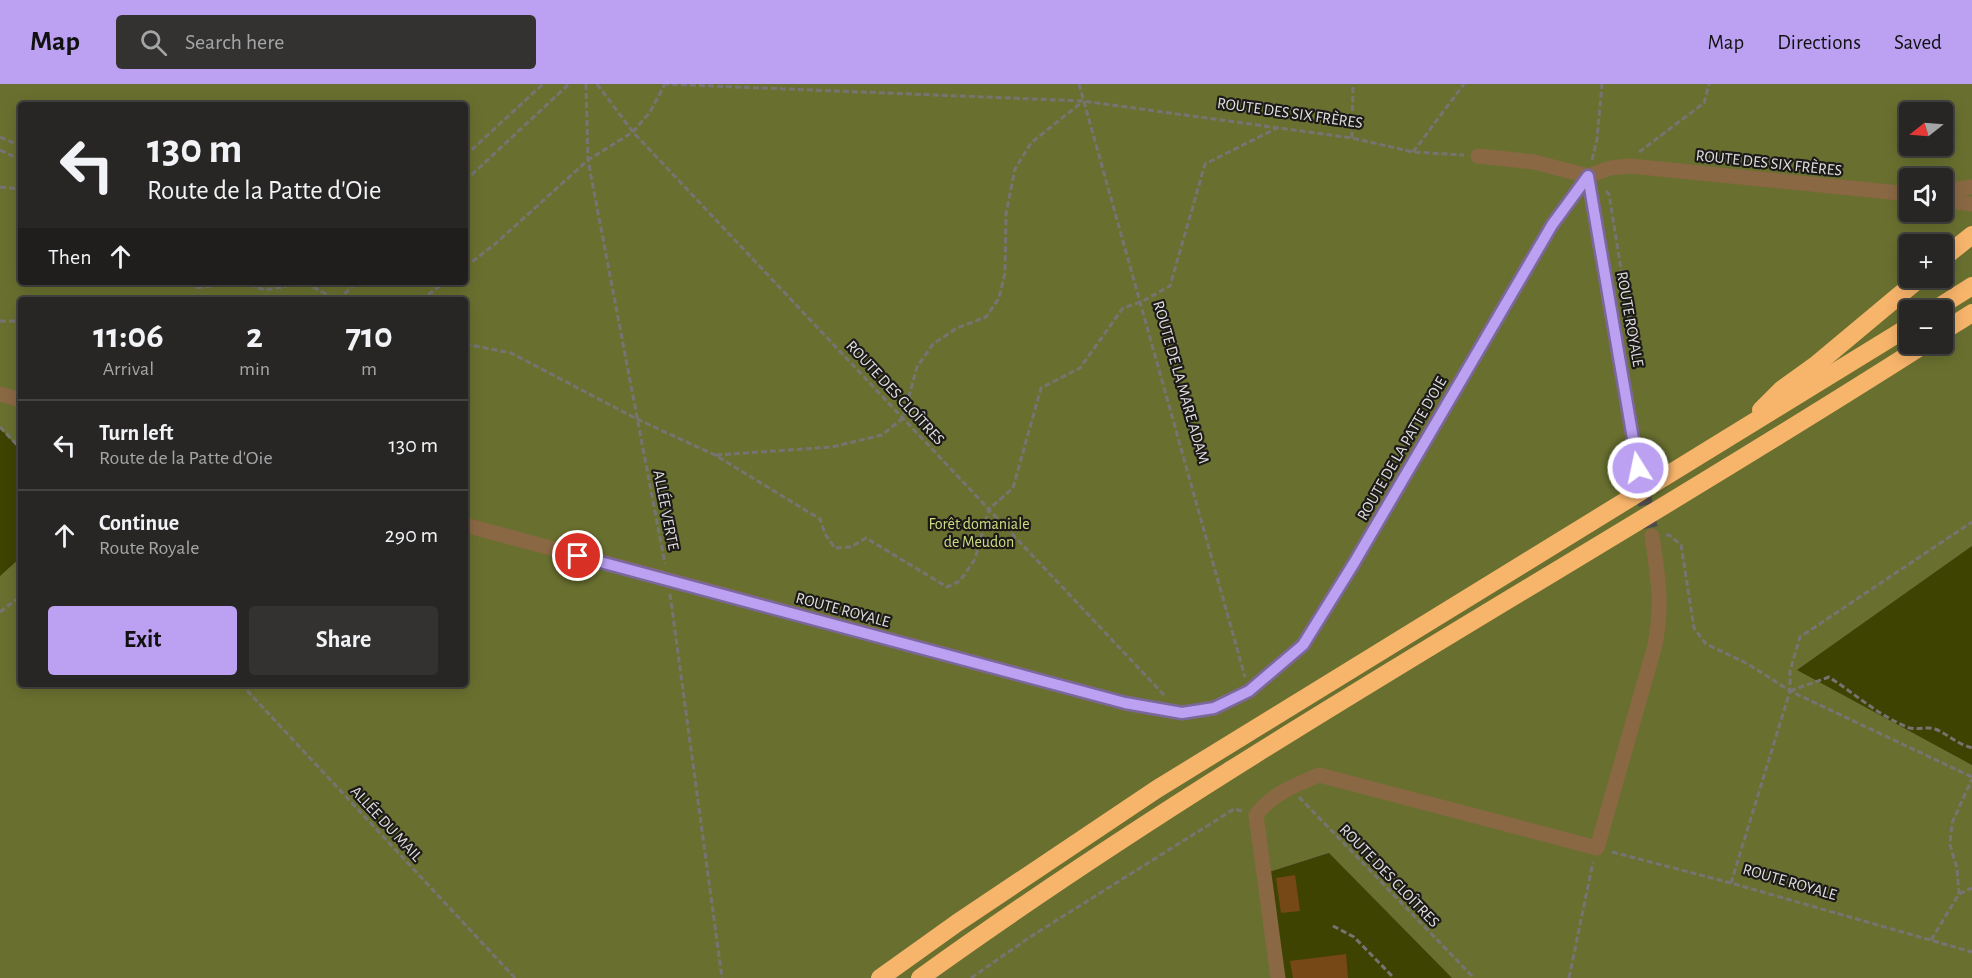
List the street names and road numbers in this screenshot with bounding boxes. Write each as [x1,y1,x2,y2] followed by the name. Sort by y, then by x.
[1216,93,1364,131] street label: ROUTE DES SIX FRÈRES
[1695,145,1843,179] street label: ROUTE DES SIX FRÈRES
[1614,270,1646,368] street label: ROUTE ROYALE
[1150,299,1212,466] street label: ROUTE DE LA MARE ADAM
[843,336,949,448] street label: ROUTE DES CLOÎTRES
[1354,374,1450,523] street label: ROUTE DE LA PATTE D'OIE
[650,468,684,552] street label: ALLÉE VERTE
[794,590,892,630] street label: ROUTE ROYALE
[348,782,427,865] street label: ALLÉE DU MAIL
[1336,820,1444,930] street label: ROUTE DES CLOÎTRES
[1741,861,1839,903] street label: ROUTE ROYALE

